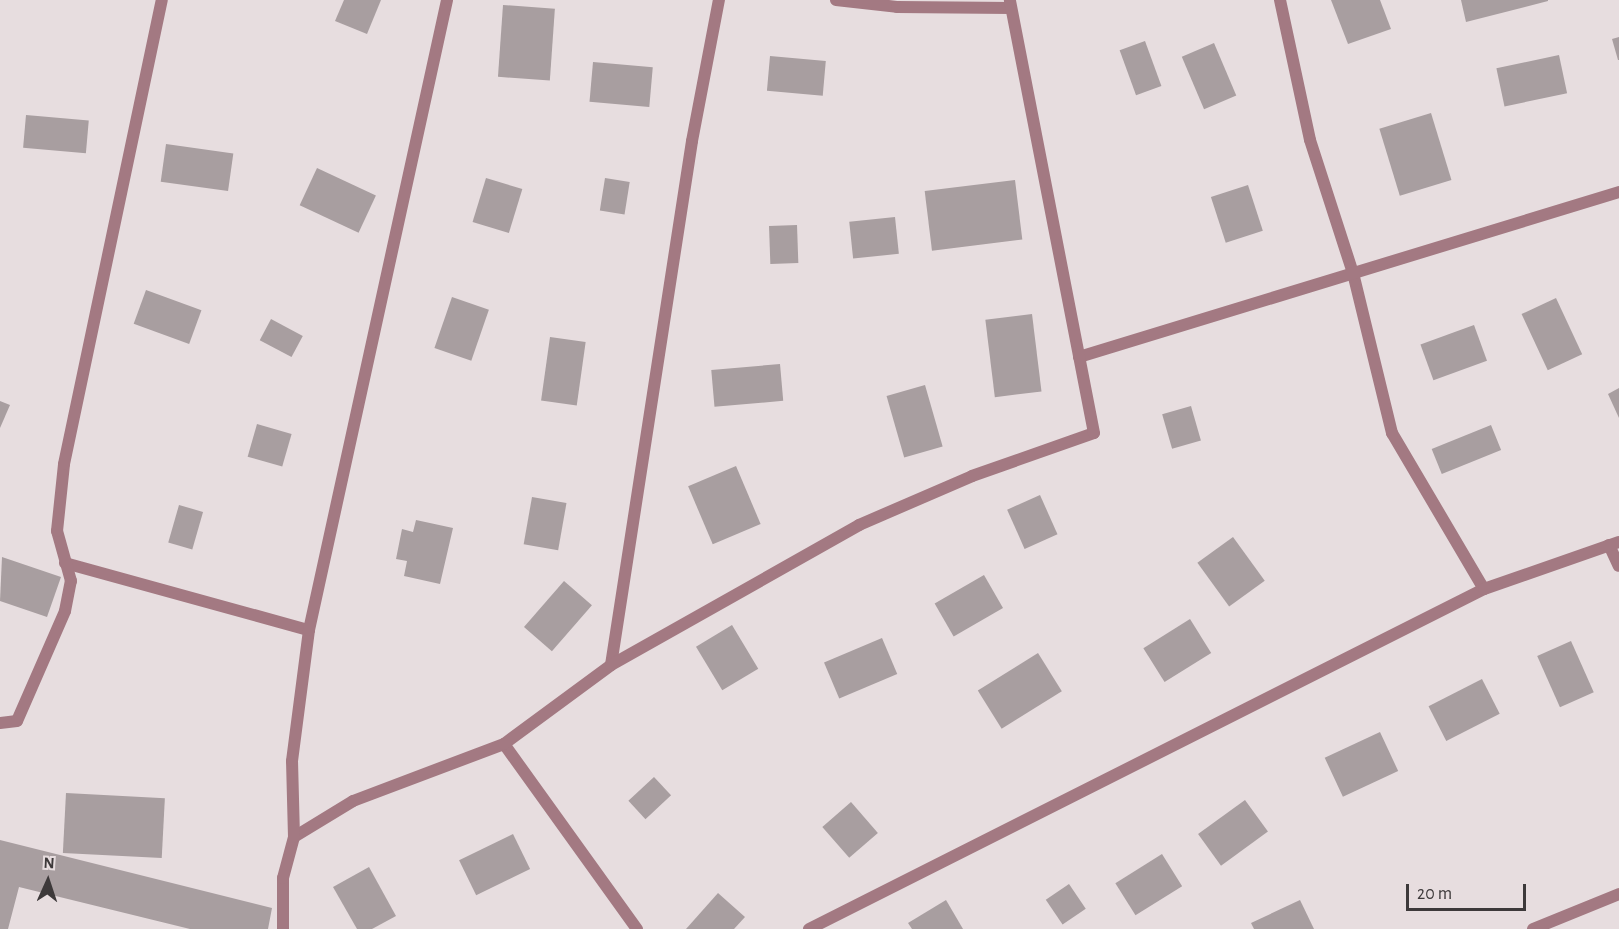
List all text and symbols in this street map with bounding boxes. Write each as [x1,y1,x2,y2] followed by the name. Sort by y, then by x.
[18,851,78,911] north arrow
[43,855,55,871] text: N
[1409,872,1529,910] scale bar
[1417,885,1452,903] text: 20 m

